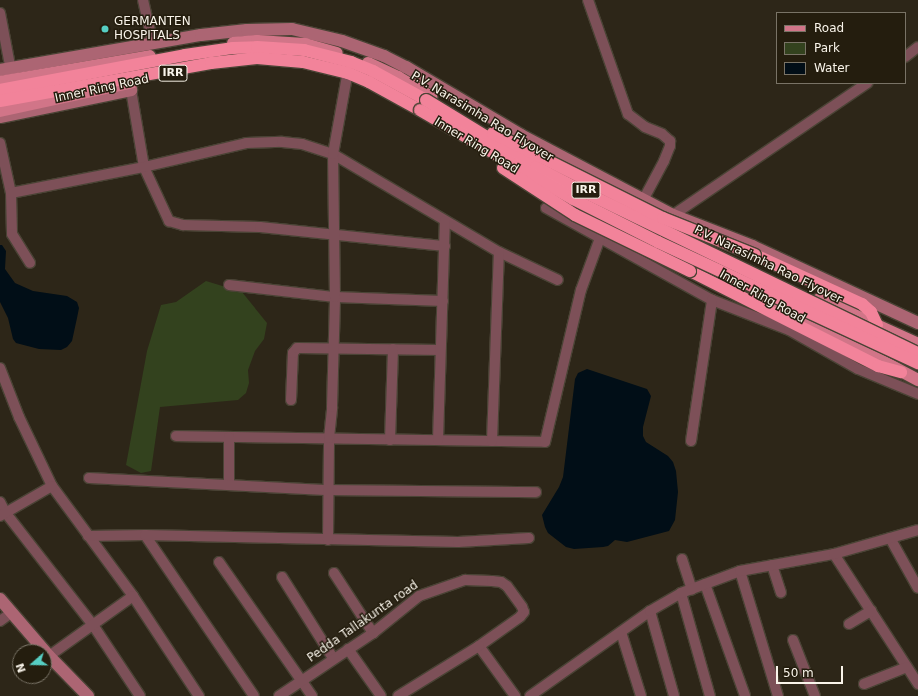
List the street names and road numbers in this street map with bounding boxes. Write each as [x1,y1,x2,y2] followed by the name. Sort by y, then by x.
[158,64,188,82] road number: IRR
[409,69,555,165] street label: P.V. Narasimha Rao Flyover
[54,72,150,106] street label: Inner Ring Road
[431,115,521,177] street label: Inner Ring Road
[571,181,601,199] road number: IRR
[692,223,844,307] street label: P.V. Narasimha Rao Flyover
[717,268,807,326] street label: Inner Ring Road
[305,578,421,666] street label: Pedda Tallakunta road

